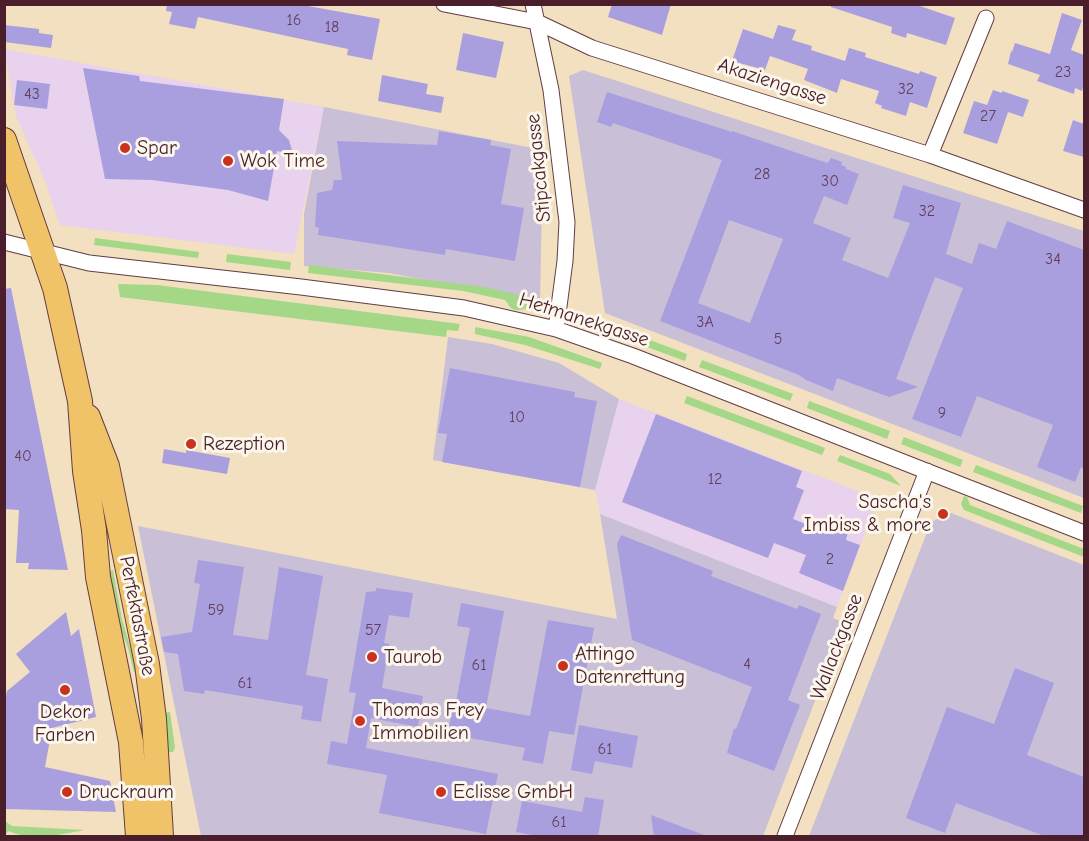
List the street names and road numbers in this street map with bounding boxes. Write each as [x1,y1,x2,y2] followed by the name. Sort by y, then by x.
[715,53,829,111] street label: Akaziengasse
[521,113,557,223] street label: Stipcakgasse
[516,288,652,352] street label: Hetmanekgasse
[114,554,160,678] street label: Perfektastraße
[806,591,868,703] street label: Wallackgasse

